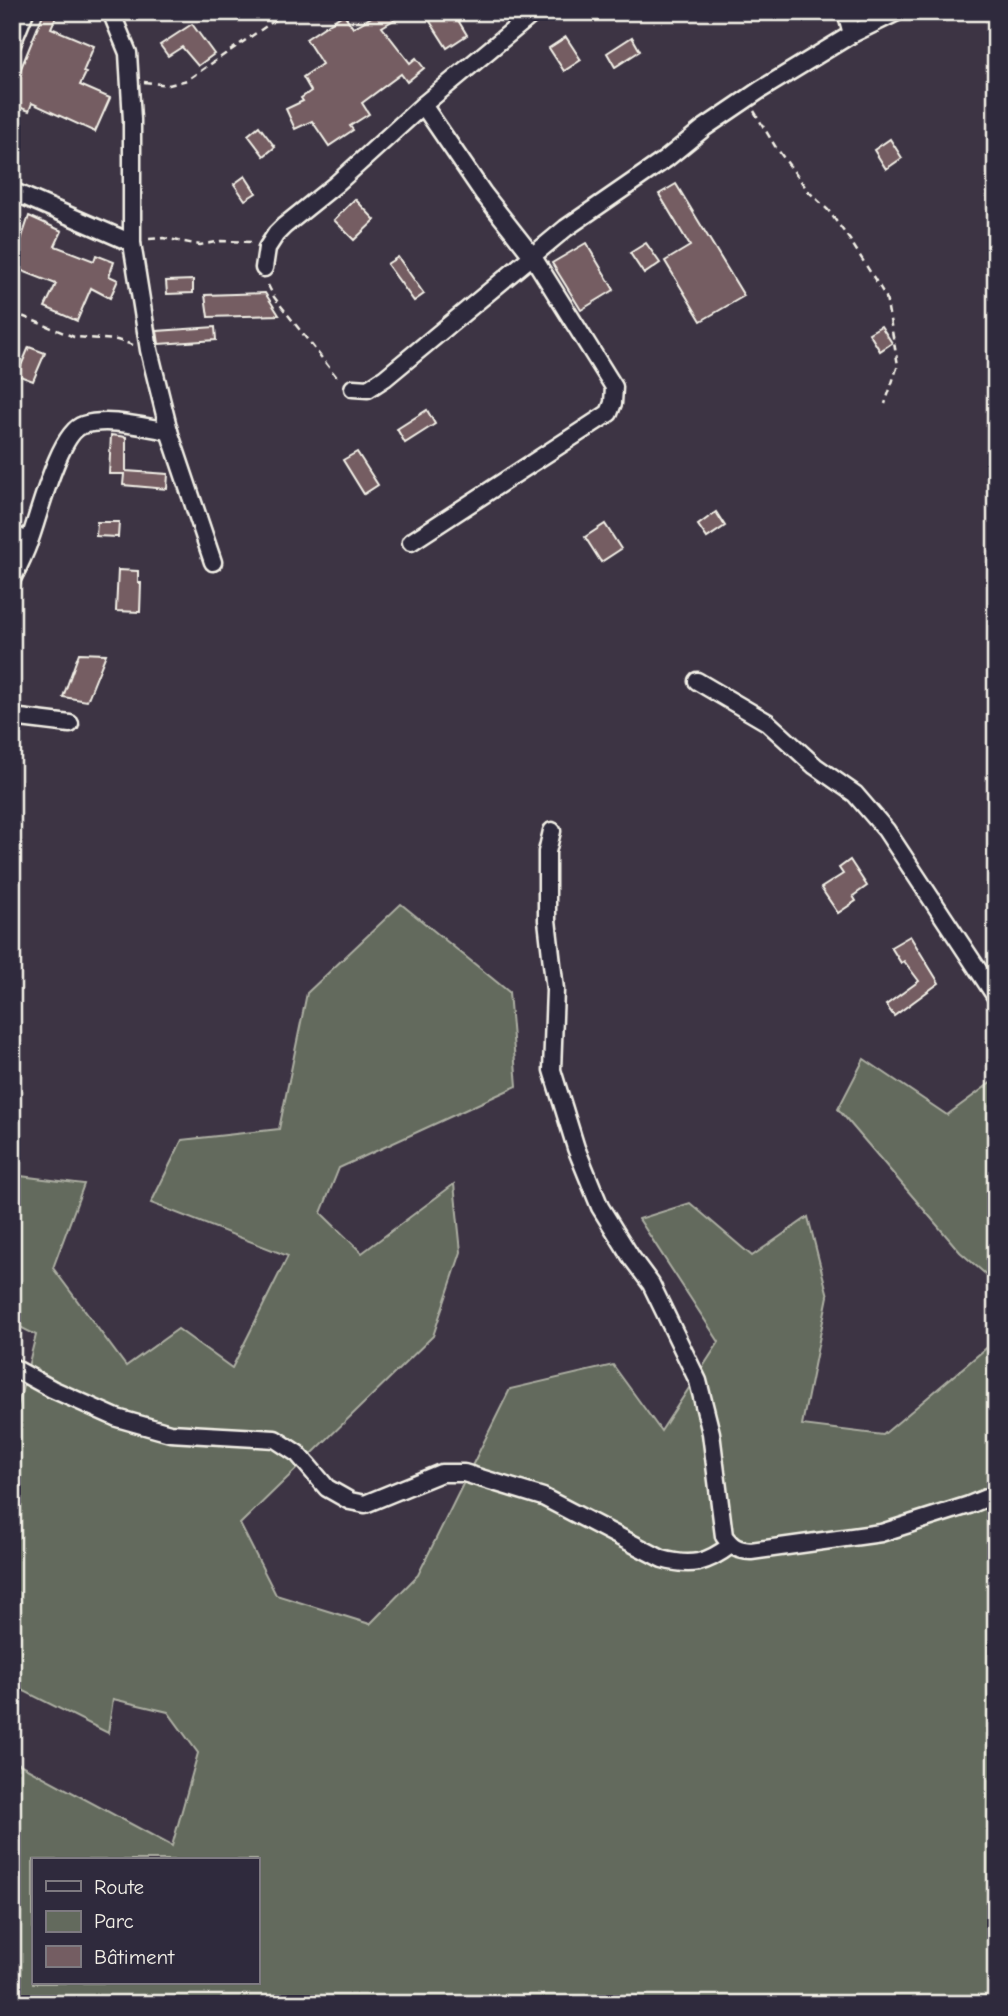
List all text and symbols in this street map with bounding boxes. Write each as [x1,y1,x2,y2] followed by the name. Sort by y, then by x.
[32,1858,259,1984] legend
[94,1875,144,1899] text: Route
[94,1909,134,1933] text: Parc
[94,1945,175,1969] text: Bâtiment

